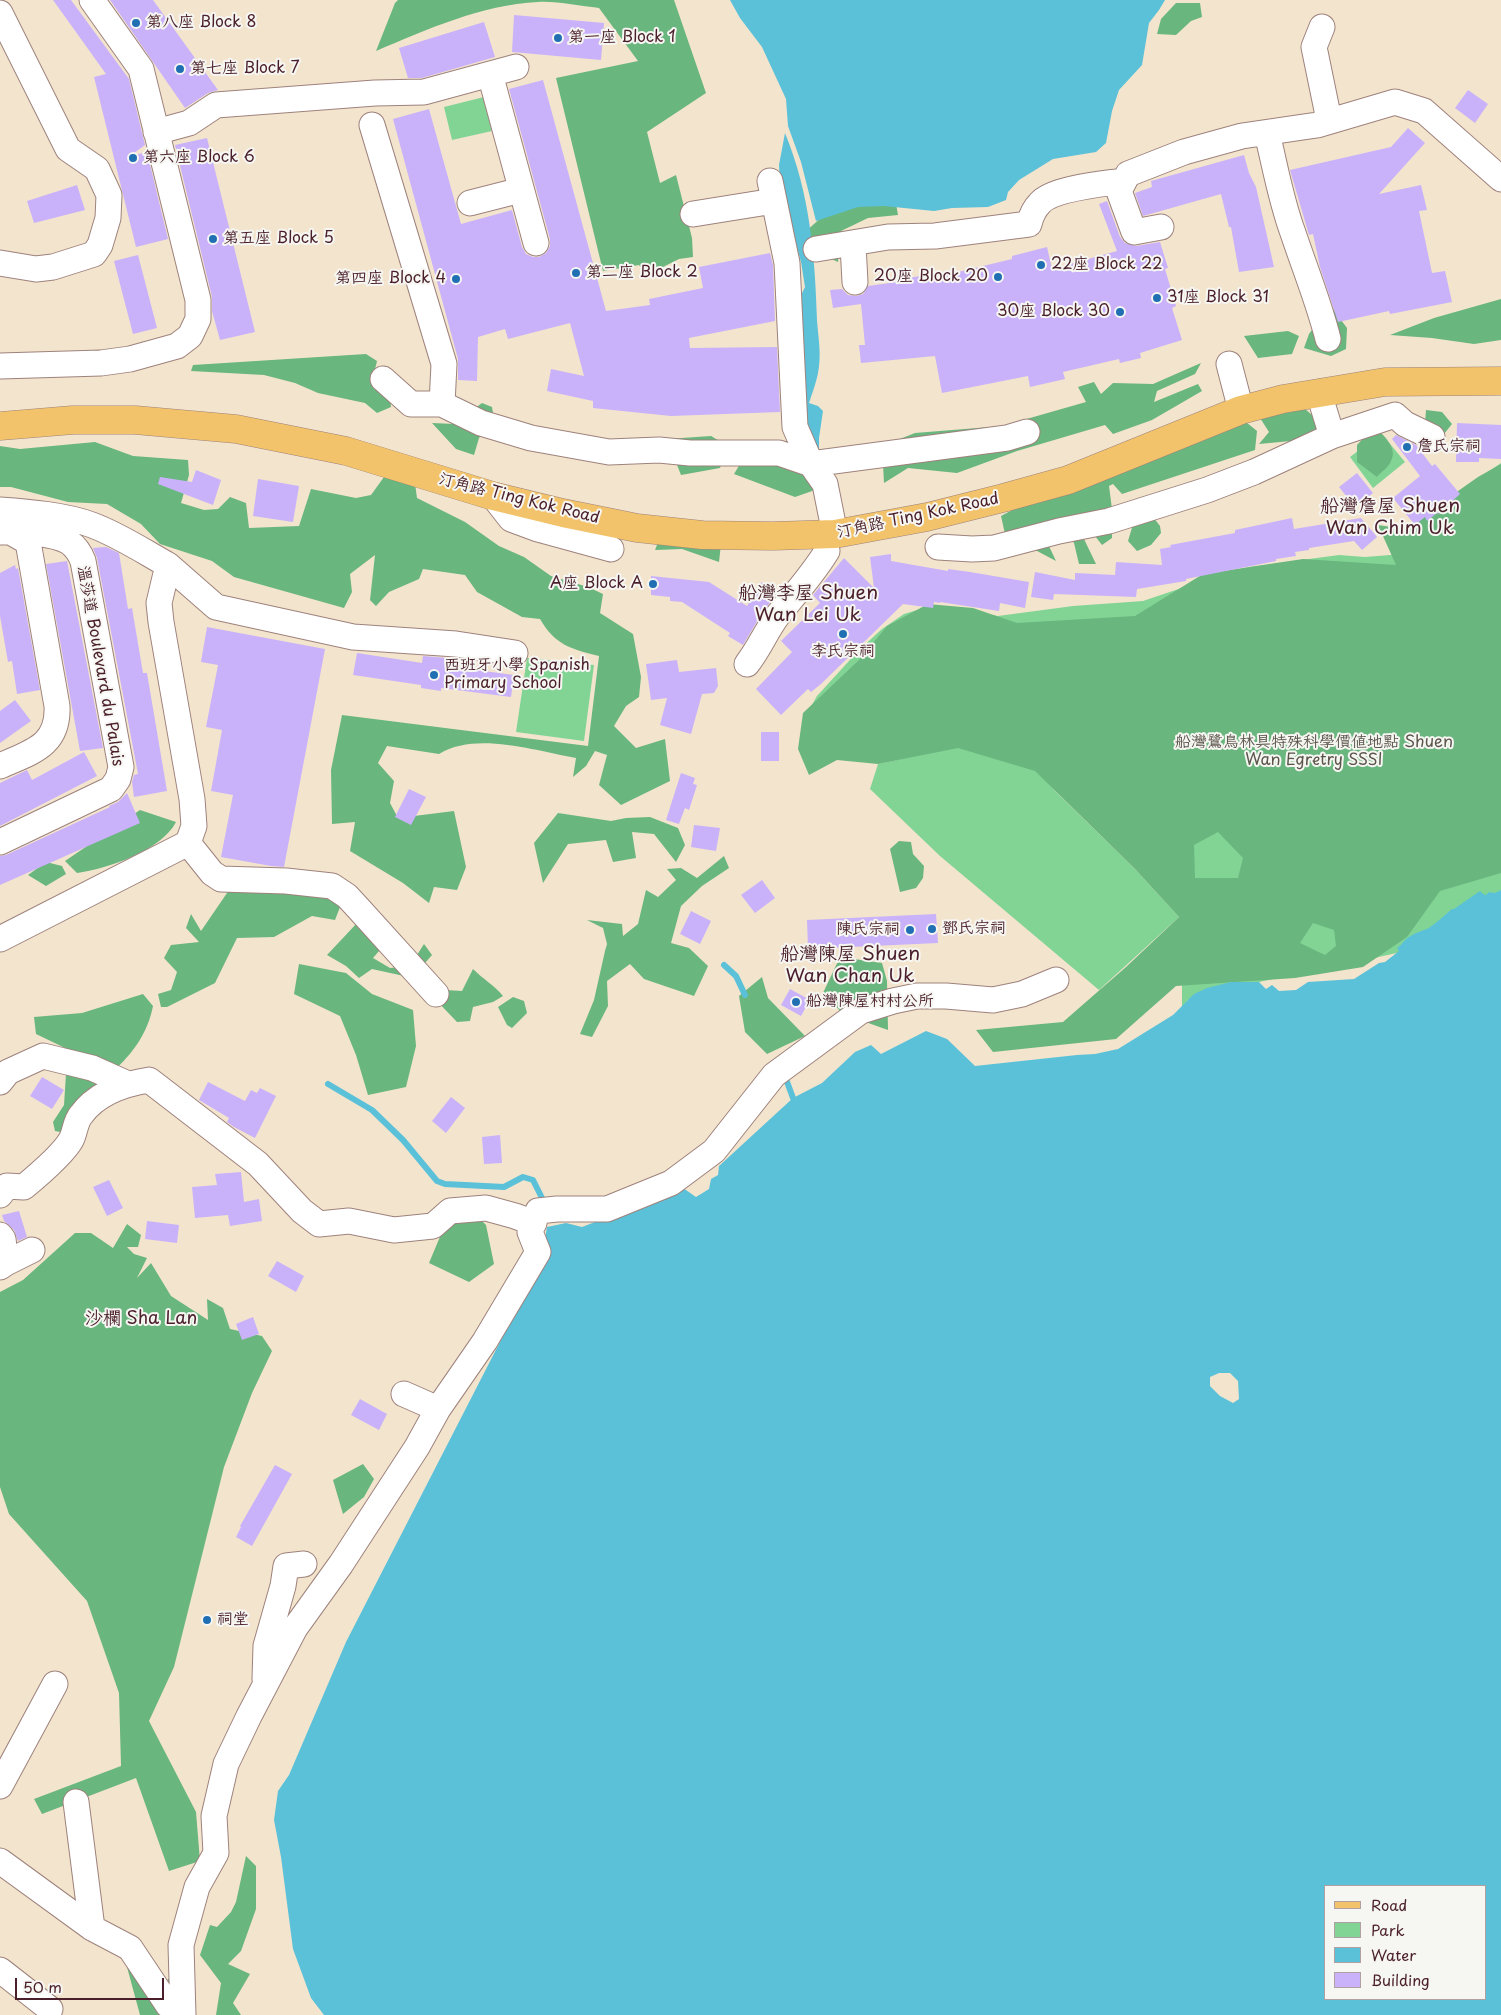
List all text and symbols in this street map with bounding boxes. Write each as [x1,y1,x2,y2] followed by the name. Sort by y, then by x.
[146,13,256,33] place label: 第八座 Block 8
[130,17,142,29] marker: 第八座 Block 8
[568,28,676,48] place label: 第一座 Block 1
[552,32,564,44] marker: 第一座 Block 1
[190,59,300,79] place label: 第七座 Block 7
[174,63,186,75] marker: 第七座 Block 7
[143,148,255,168] place label: 第六座 Block 6
[127,152,139,164] marker: 第六座 Block 6
[223,229,334,249] place label: 第五座 Block 5
[207,233,219,245] marker: 第五座 Block 5
[1051,255,1163,275] place label: 22座 Block 22
[1035,259,1047,271] marker: 22座 Block 22
[586,263,698,283] place label: 第二座 Block 2
[570,267,582,279] marker: 第二座 Block 2
[874,267,988,287] place label: 20座 Block 20
[335,269,446,289] place label: 第四座 Block 4
[992,271,1004,283] marker: 20座 Block 20
[450,273,462,285] marker: 第四座 Block 4
[1167,288,1269,308] place label: 31座 Block 31
[1151,292,1163,304] marker: 31座 Block 31
[997,302,1110,322] place label: 30座 Block 30
[1114,306,1126,318] marker: 30座 Block 30
[1417,437,1481,457] place label: 詹氏宗祠
[1401,441,1413,453] marker: 詹氏宗祠
[437,470,601,528] street label: 汀角路 Ting Kok Road
[835,489,1001,543] street label: 汀角路 Ting Kok Road
[1319,496,1461,540] district label: 船灣詹屋 Shuen Wan Chim Uk
[73,564,127,768] street label: 溫莎道 Boulevard du Palais
[550,574,643,594] place label: A座 Block A
[647,578,659,590] marker: A座 Block A
[738,583,878,627] district label: 船灣李屋 Shuen Wan Lei Uk
[837,628,849,640] marker: 李氏宗祠
[811,642,875,662] place label: 李氏宗祠
[444,656,590,694] place label: 西班牙小學 Spanish Primary School
[428,669,440,681] marker: 西班牙小學 Spanish Primary School
[1175,733,1453,771] park label: 船灣鷺鳥林具特殊科學價值地點 Shuen Wan Egretry SSSI
[942,919,1006,939] place label: 鄧氏宗祠
[836,920,900,940] place label: 陳氏宗祠
[926,923,938,935] marker: 鄧氏宗祠
[904,924,916,936] marker: 陳氏宗祠
[779,944,921,988] district label: 船灣陳屋 Shuen Wan Chan Uk
[806,992,934,1012] place label: 船灣陳屋村村公所
[790,996,802,1008] marker: 船灣陳屋村村公所
[85,1308,197,1330] district label: 沙欄 Sha Lan
[217,1610,249,1630] place label: 祠堂
[201,1614,213,1626] marker: 祠堂
[1324,1885,1486,2000] legend
[1371,1893,1407,1916] text: Road
[1371,1918,1405,1941] text: Park
[1371,1943,1416,1966] text: Water
[18,1968,166,2000] scale bar
[1371,1968,1430,1991] text: Building
[23,1975,62,1998] text: 50 m

